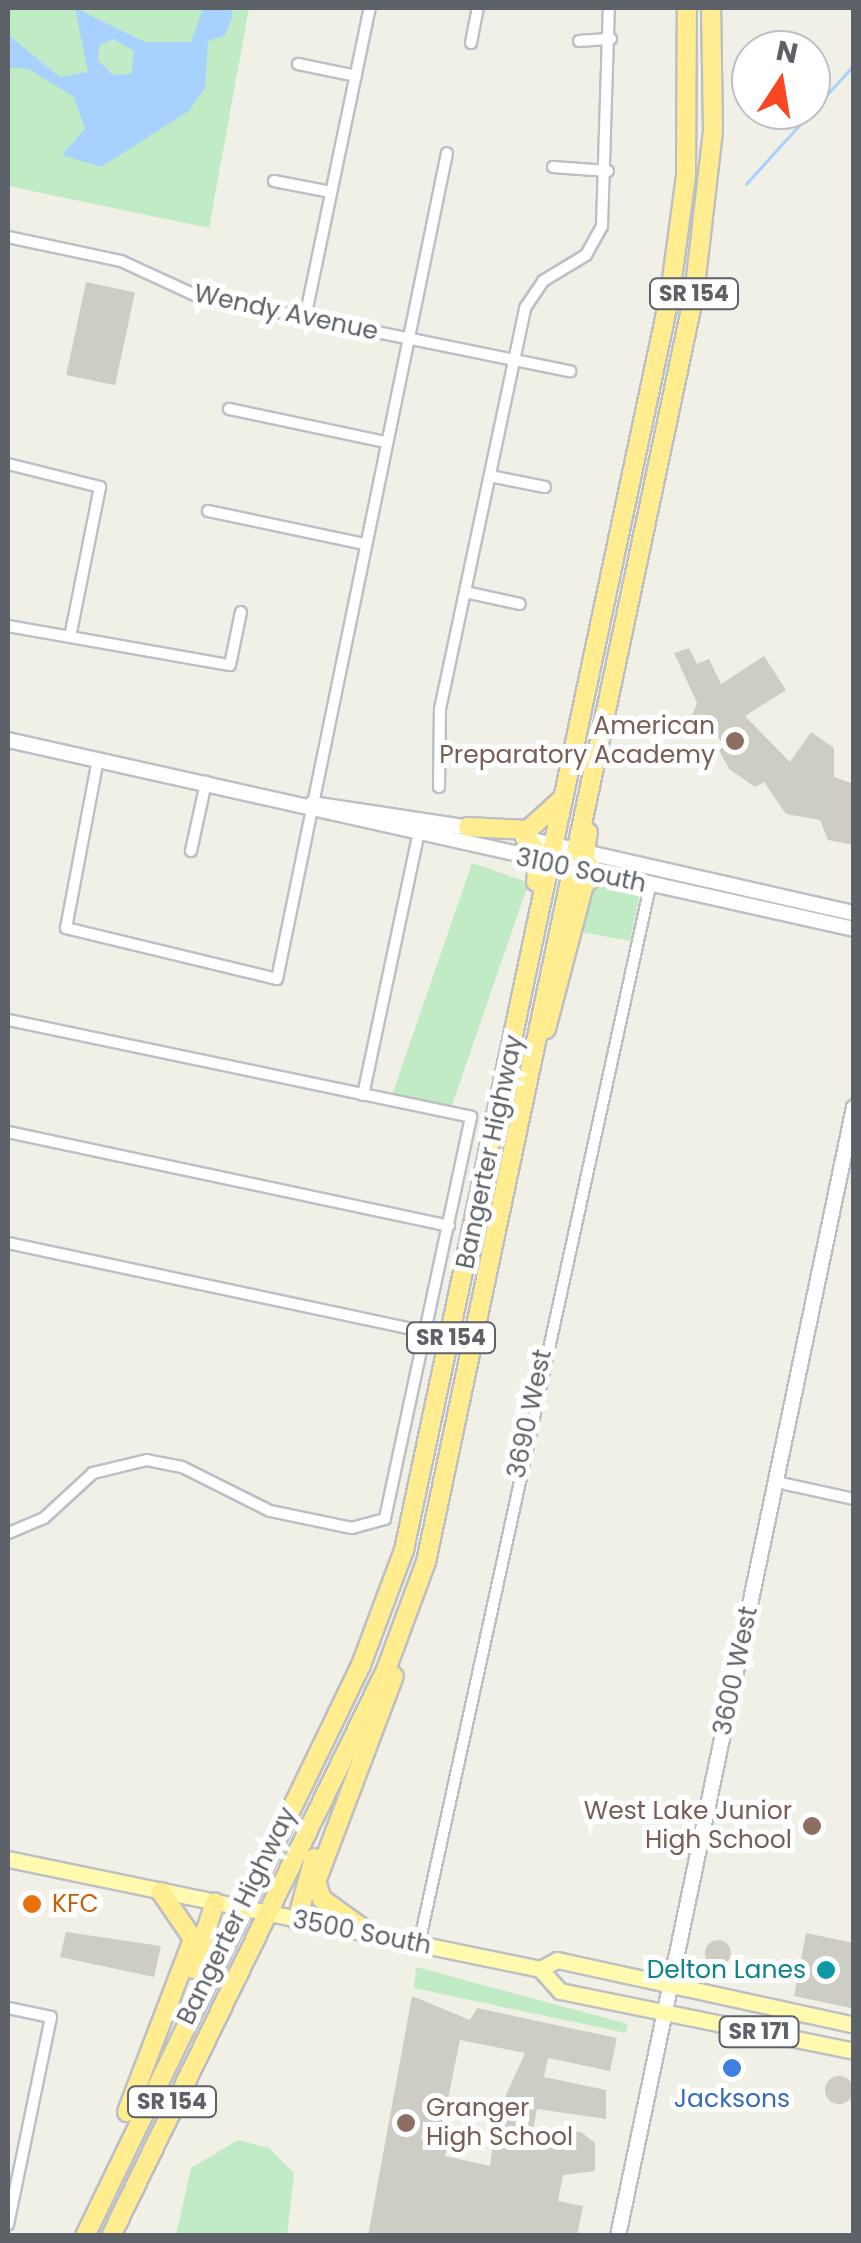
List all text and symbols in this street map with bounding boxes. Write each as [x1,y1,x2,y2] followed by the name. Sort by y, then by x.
[731,30,831,130] north arrow
[773,31,801,73] text: N
[646,277,742,311] road number: SR 154
[191,279,381,347] street label: Wendy Avenue
[439,712,715,771] place label: American Preparatory Academy
[724,730,746,752] marker: American Preparatory Academy
[513,843,649,899] street label: 3100 South
[451,1032,529,1272] street label: Bangerter Highway
[404,1321,498,1355] road number: SR 154
[502,1347,558,1481] street label: 3690 West
[708,1604,764,1738] street label: 3600 West
[584,1797,792,1856] place label: West Lake Junior High School
[171,1802,303,2030] street label: Bangerter Highway
[801,1815,823,1837] marker: West Lake Junior High School
[52,1889,99,1919] place label: KFC
[21,1893,43,1915] marker: KFC
[290,1905,434,1961] street label: 3500 South
[647,1955,806,1985] place label: Delton Lanes
[815,1959,837,1981] marker: Delton Lanes
[716,2015,802,2049] road number: SR 171
[721,2057,743,2079] marker: Jacksons
[674,2084,790,2114] place label: Jacksons
[124,2085,220,2119] road number: SR 154
[426,2094,573,2153] place label: Granger High School
[395,2112,417,2134] marker: Granger High School

